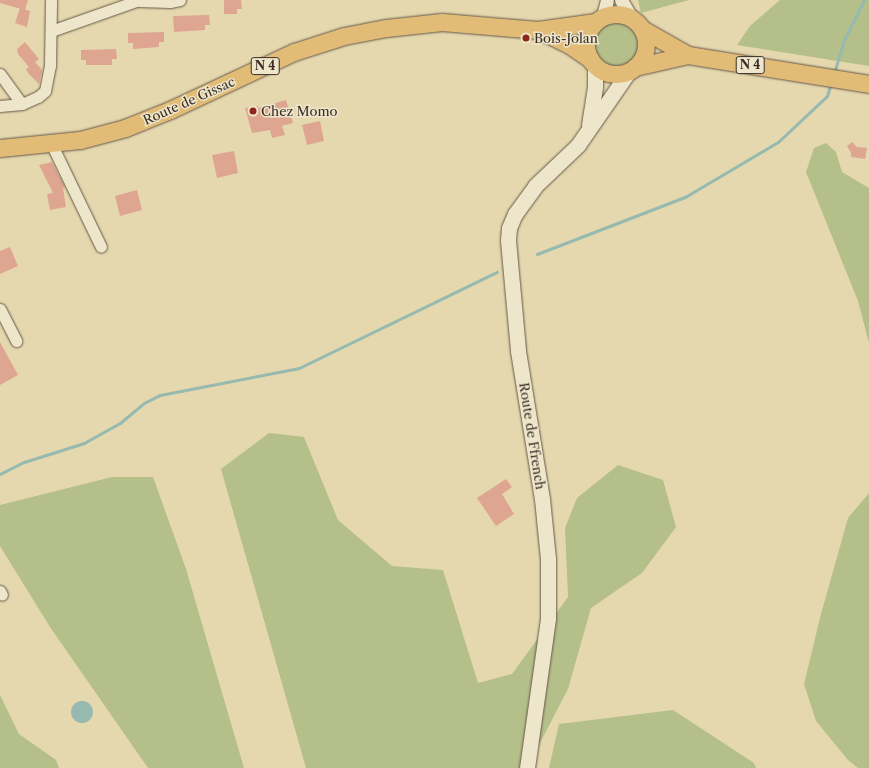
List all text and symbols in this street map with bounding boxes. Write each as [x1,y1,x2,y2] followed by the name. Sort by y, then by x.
[534,30,598,46] place label: Bois-Jolan
[521,33,531,43] marker: Bois-Jolan
[735,55,765,75] road number: N 4
[250,56,280,76] road number: N 4
[141,74,237,128] street label: Route de Gissac
[261,103,337,119] place label: Chez Momo
[248,106,258,116] marker: Chez Momo
[516,381,548,491] street label: Route de Ffrench

